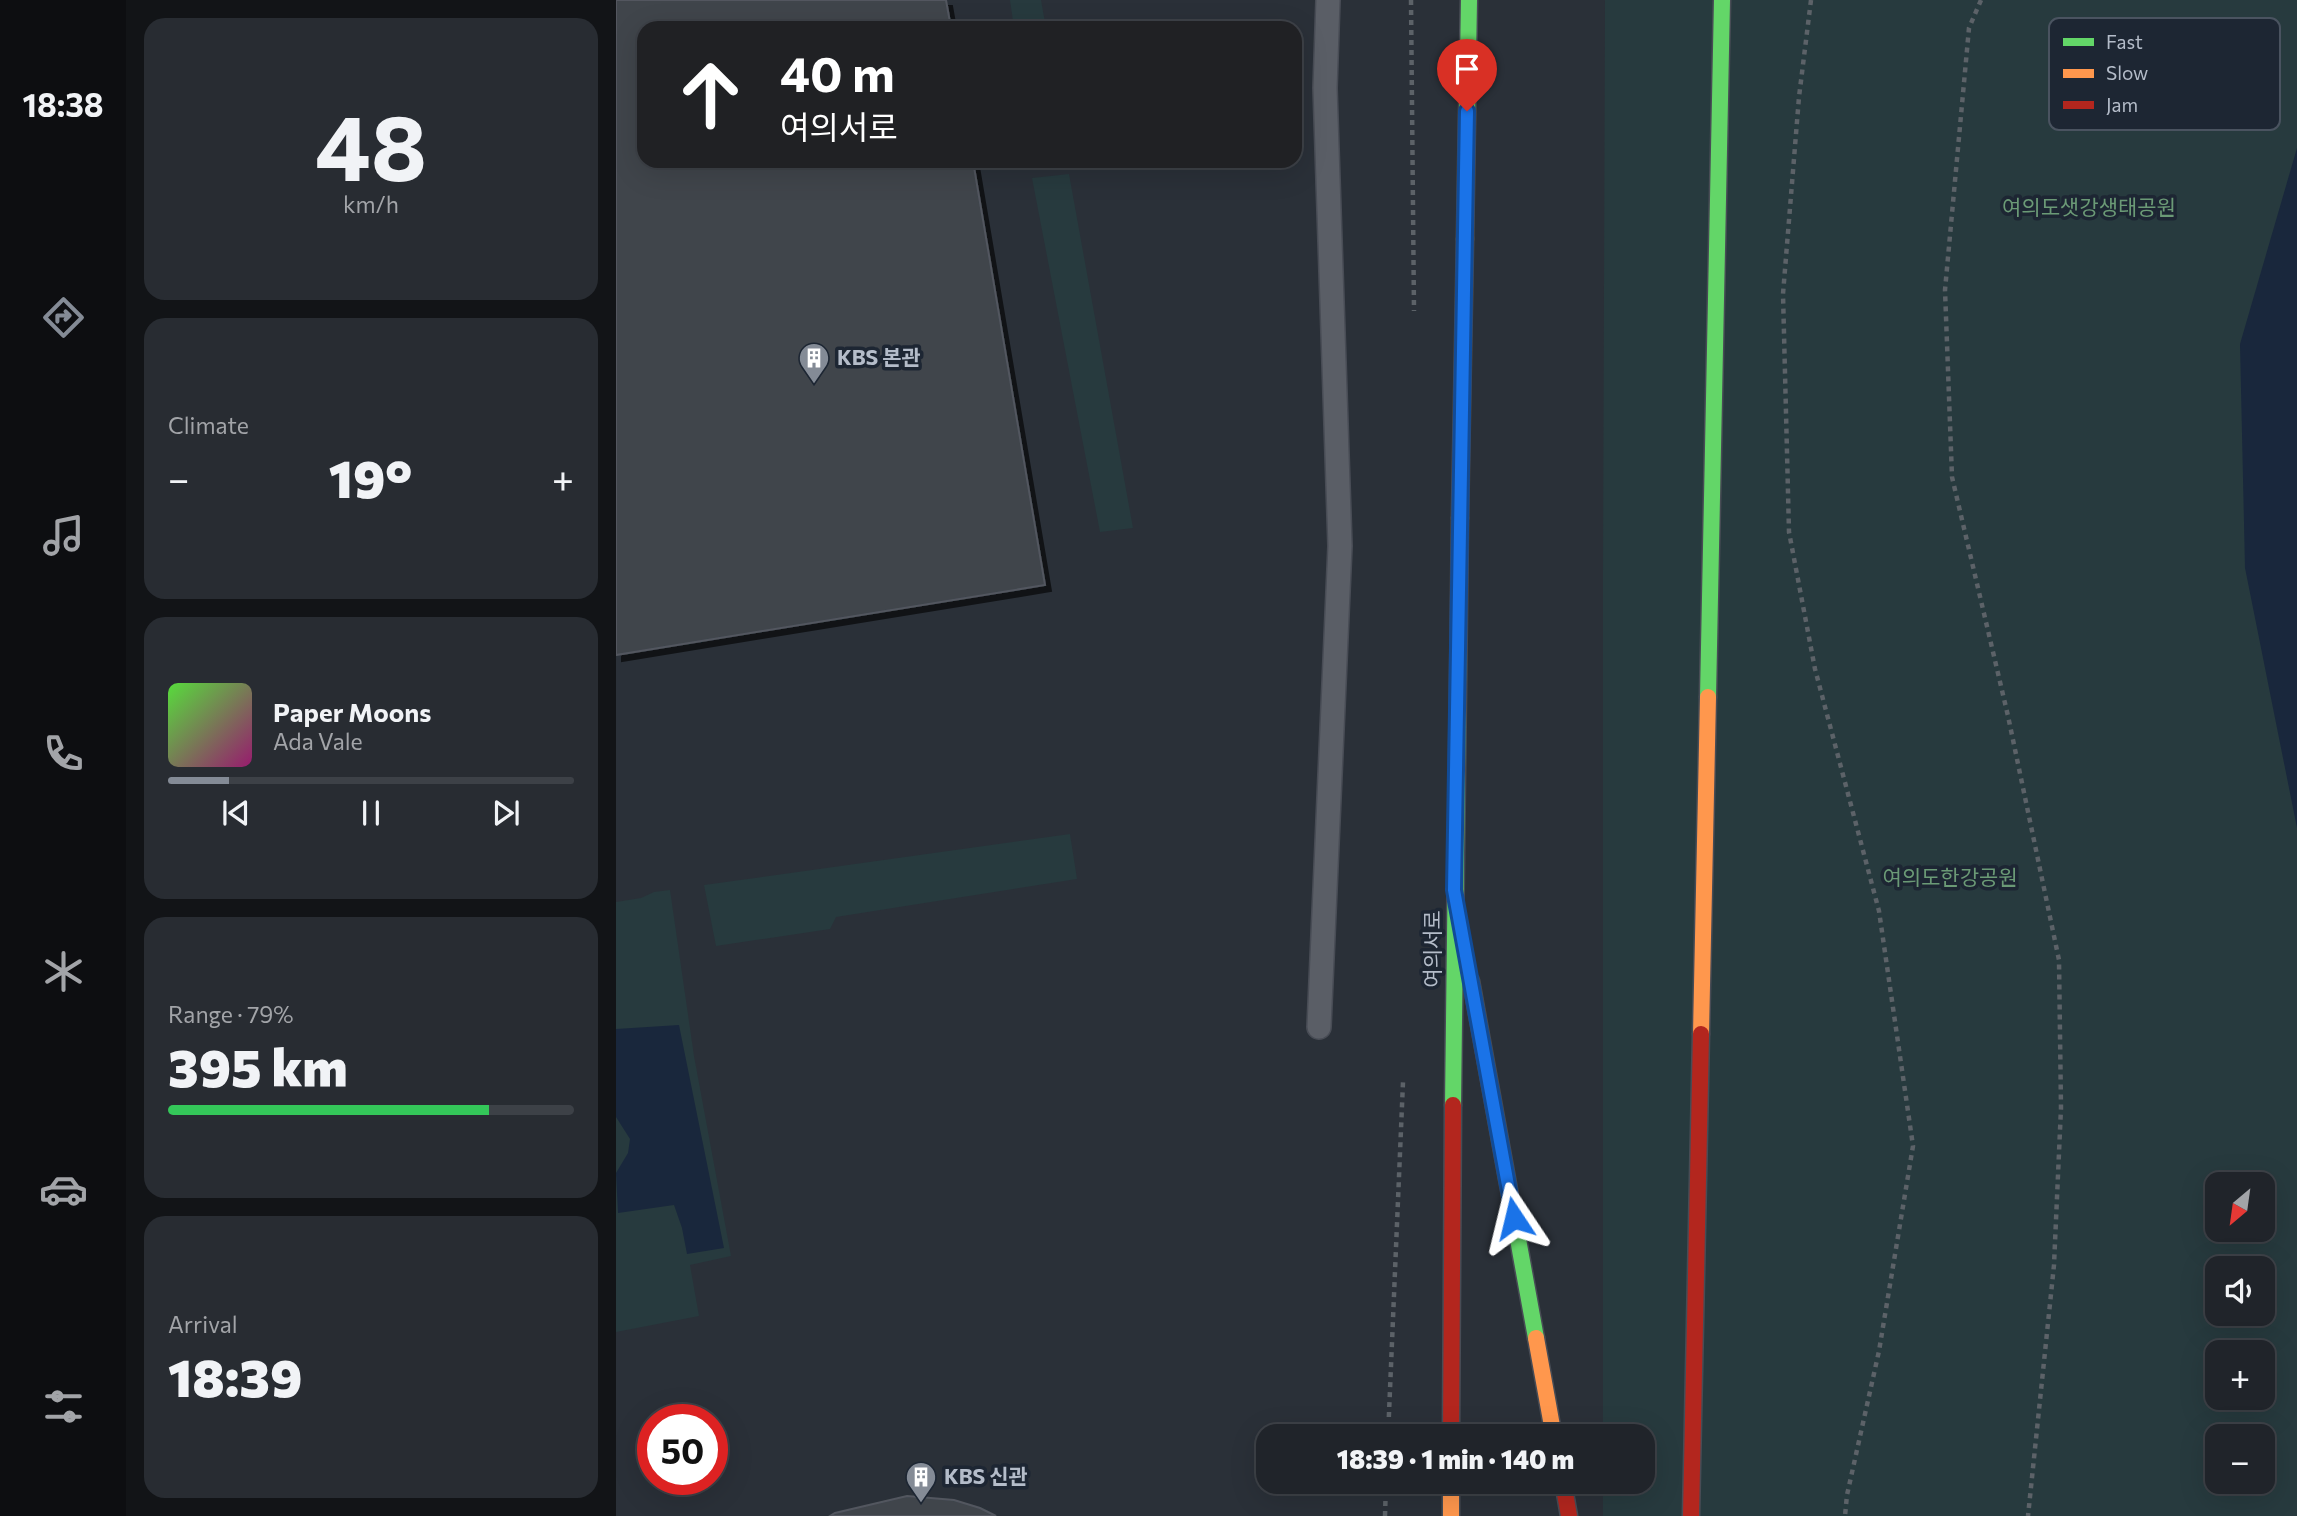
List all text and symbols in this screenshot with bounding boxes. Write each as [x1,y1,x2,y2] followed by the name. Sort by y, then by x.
[2049,18,2280,130] legend
[2106,30,2143,53] text: Fast
[1437,39,1497,111] pin
[780,42,895,102] text: 40 m
[665,49,756,140] icon: ahead
[1448,50,1486,88] icon: arrive
[2106,61,2148,84] text: Slow
[22,84,104,124] text: 18:38
[315,88,427,200] text: 48
[2106,93,2138,116] text: Jam
[780,106,898,146] text: 여의서로
[343,190,399,218] text: km/h
[2002,194,2176,219] park label: 여의도샛강생태공원
[39,293,88,342] icon: directions
[797,341,831,385] building icon: KBS 본관
[837,344,921,369] place label: KBS 본관
[168,411,249,439] text: Climate
[329,445,412,509] text: 19°
[168,454,190,501] text: −
[552,454,574,501] text: +
[39,511,88,560] icon: music
[273,696,431,727] text: Paper Moons
[273,727,363,755] text: Ada Vale
[39,729,88,778] icon: phone
[217,794,255,832] icon: previous
[352,794,390,832] icon: pause
[487,794,525,832] icon: next
[1882,864,2018,889] park label: 여의도한강공원
[1419,910,1444,988] street label: 여의서로
[39,947,88,996] icon: climate
[168,1000,293,1028] text: Range · 79%
[168,1034,348,1098] text: 395 km
[39,1165,88,1214] icon: car
[2205,1172,2275,1242] north arrow
[2205,1172,2275,1494] map controls
[1477,1181,1551,1255] position arrow
[2205,1256,2275,1326] button: sound
[168,1310,238,1338] text: Arrival
[2205,1340,2275,1410] button: +
[168,1344,302,1408] text: 18:39
[39,1382,88,1431] icon: filters
[637,1404,728,1495] speed limit sign: 50
[2205,1424,2275,1494] button: −
[1337,1443,1574,1474] text: 18:39 · 1 min · 140 m
[904,1460,938,1504] building icon: KBS 신관
[944,1463,1028,1488] place label: KBS 신관

